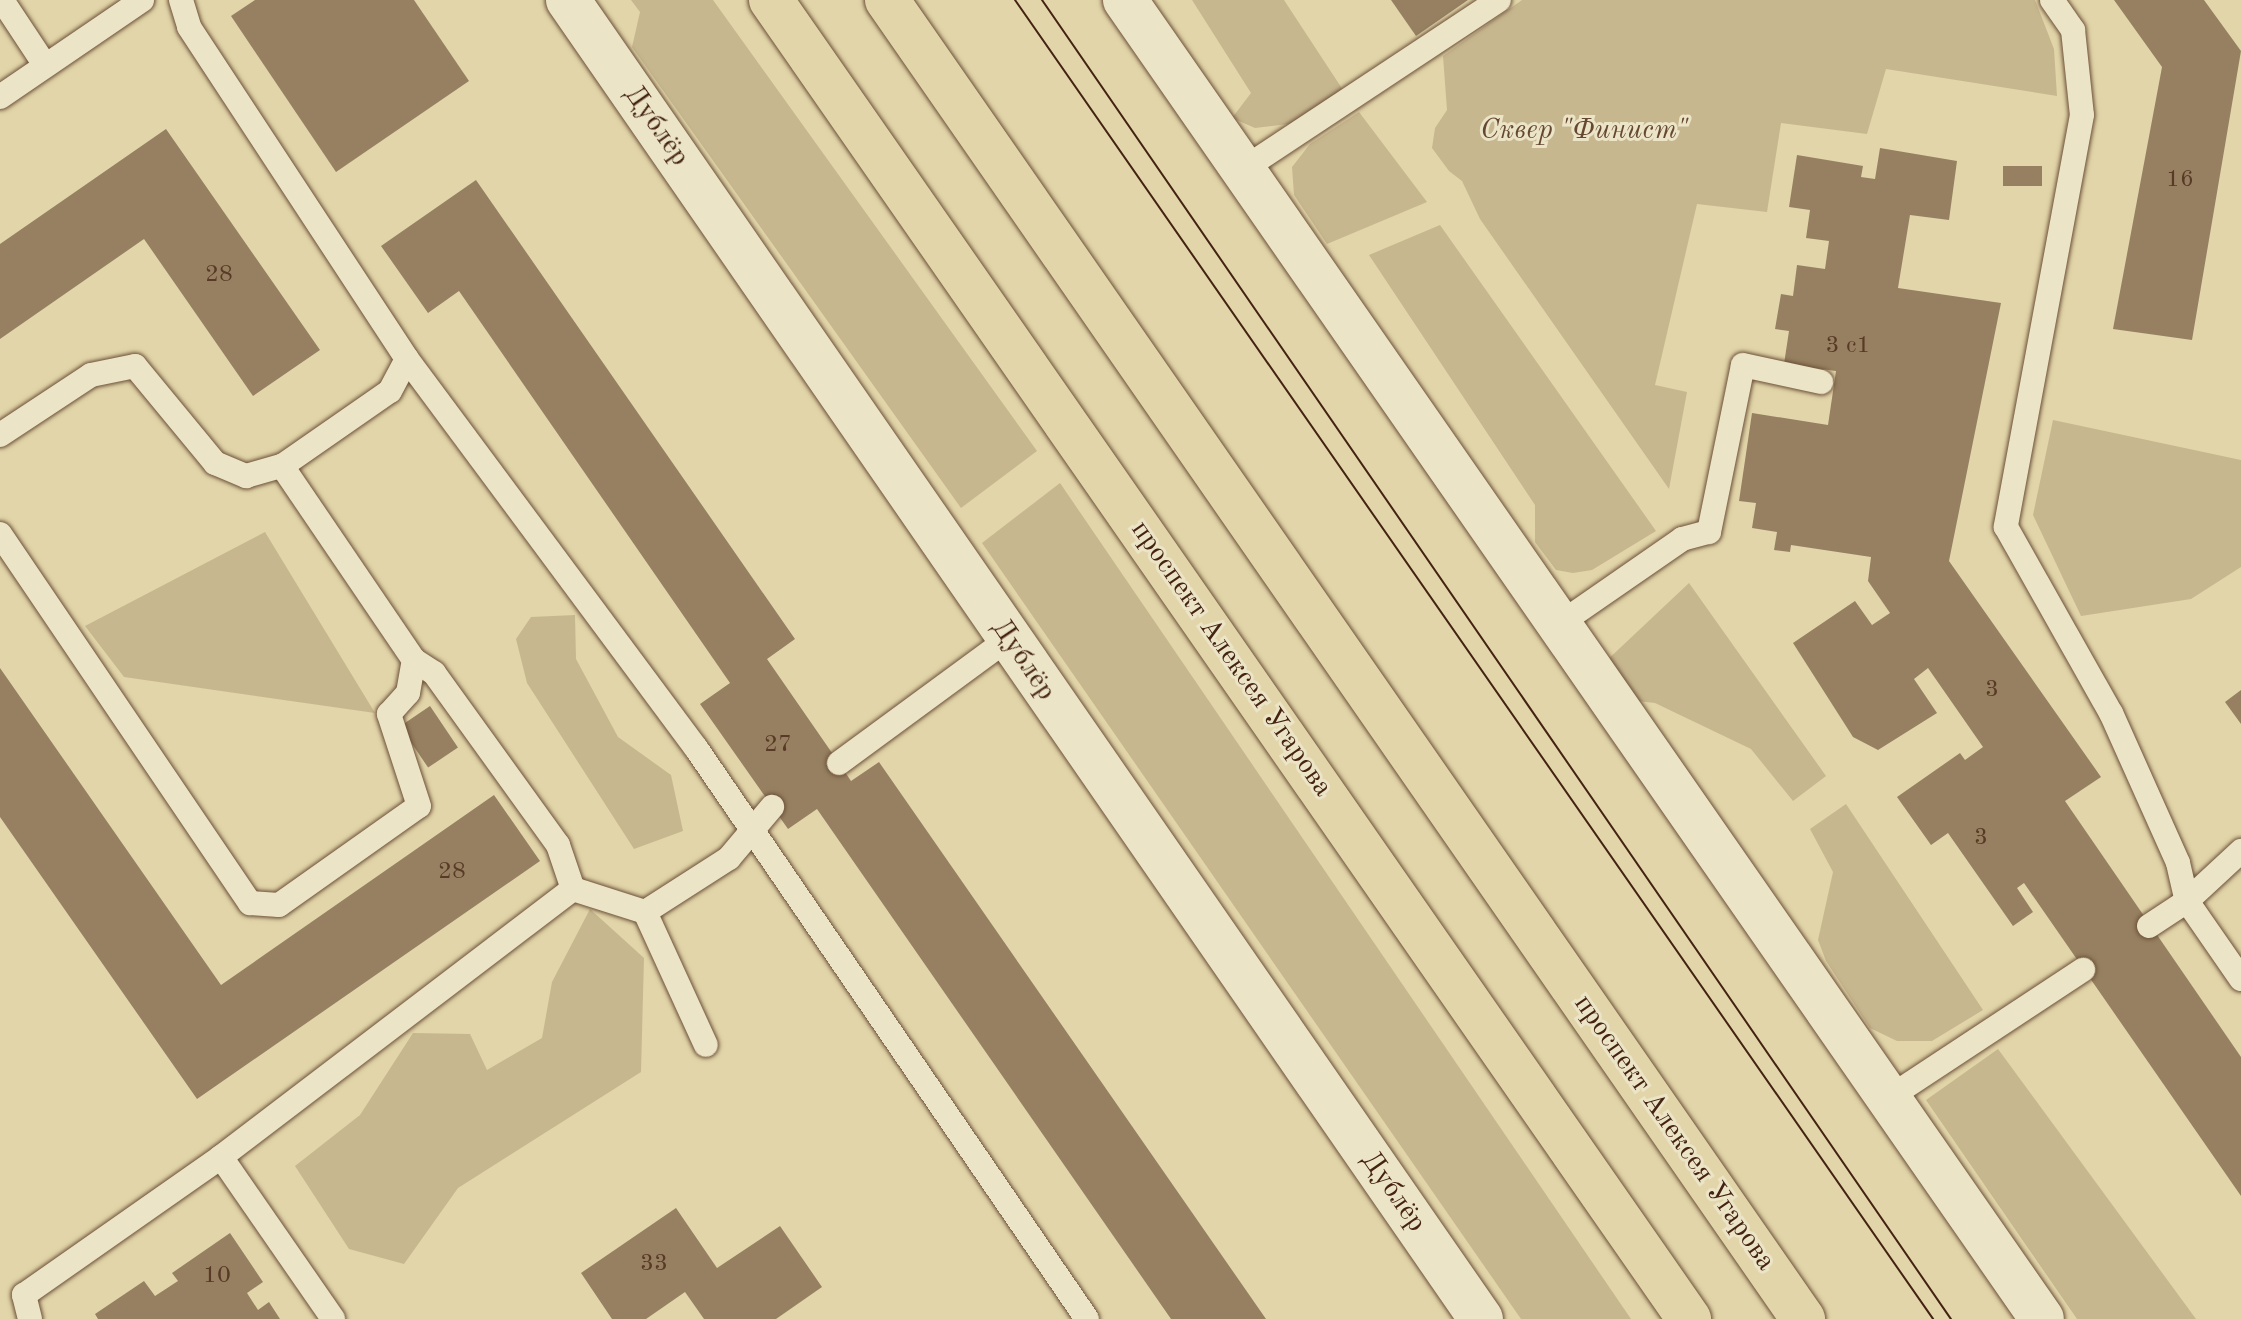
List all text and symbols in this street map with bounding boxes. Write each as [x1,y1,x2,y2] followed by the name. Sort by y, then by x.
[616,79,696,173] street label: Дублёр
[1480,114,1688,148] park label: Сквер "Финист"
[2166,167,2194,195] house number: 16
[205,262,233,290] house number: 28
[1825,333,1871,361] house number: 3 с1
[1123,515,1339,803] street label: проспект Алексея Угарова
[984,613,1062,707] street label: Дублёр
[1985,677,1999,705] house number: 3
[764,732,792,760] house number: 27
[1974,825,1988,853] house number: 3
[438,859,466,887] house number: 28
[1566,989,1782,1277] street label: проспект Алексея Угарова
[1353,1145,1433,1239] street label: Дублёр
[640,1251,668,1279] house number: 33
[203,1263,231,1291] house number: 10

